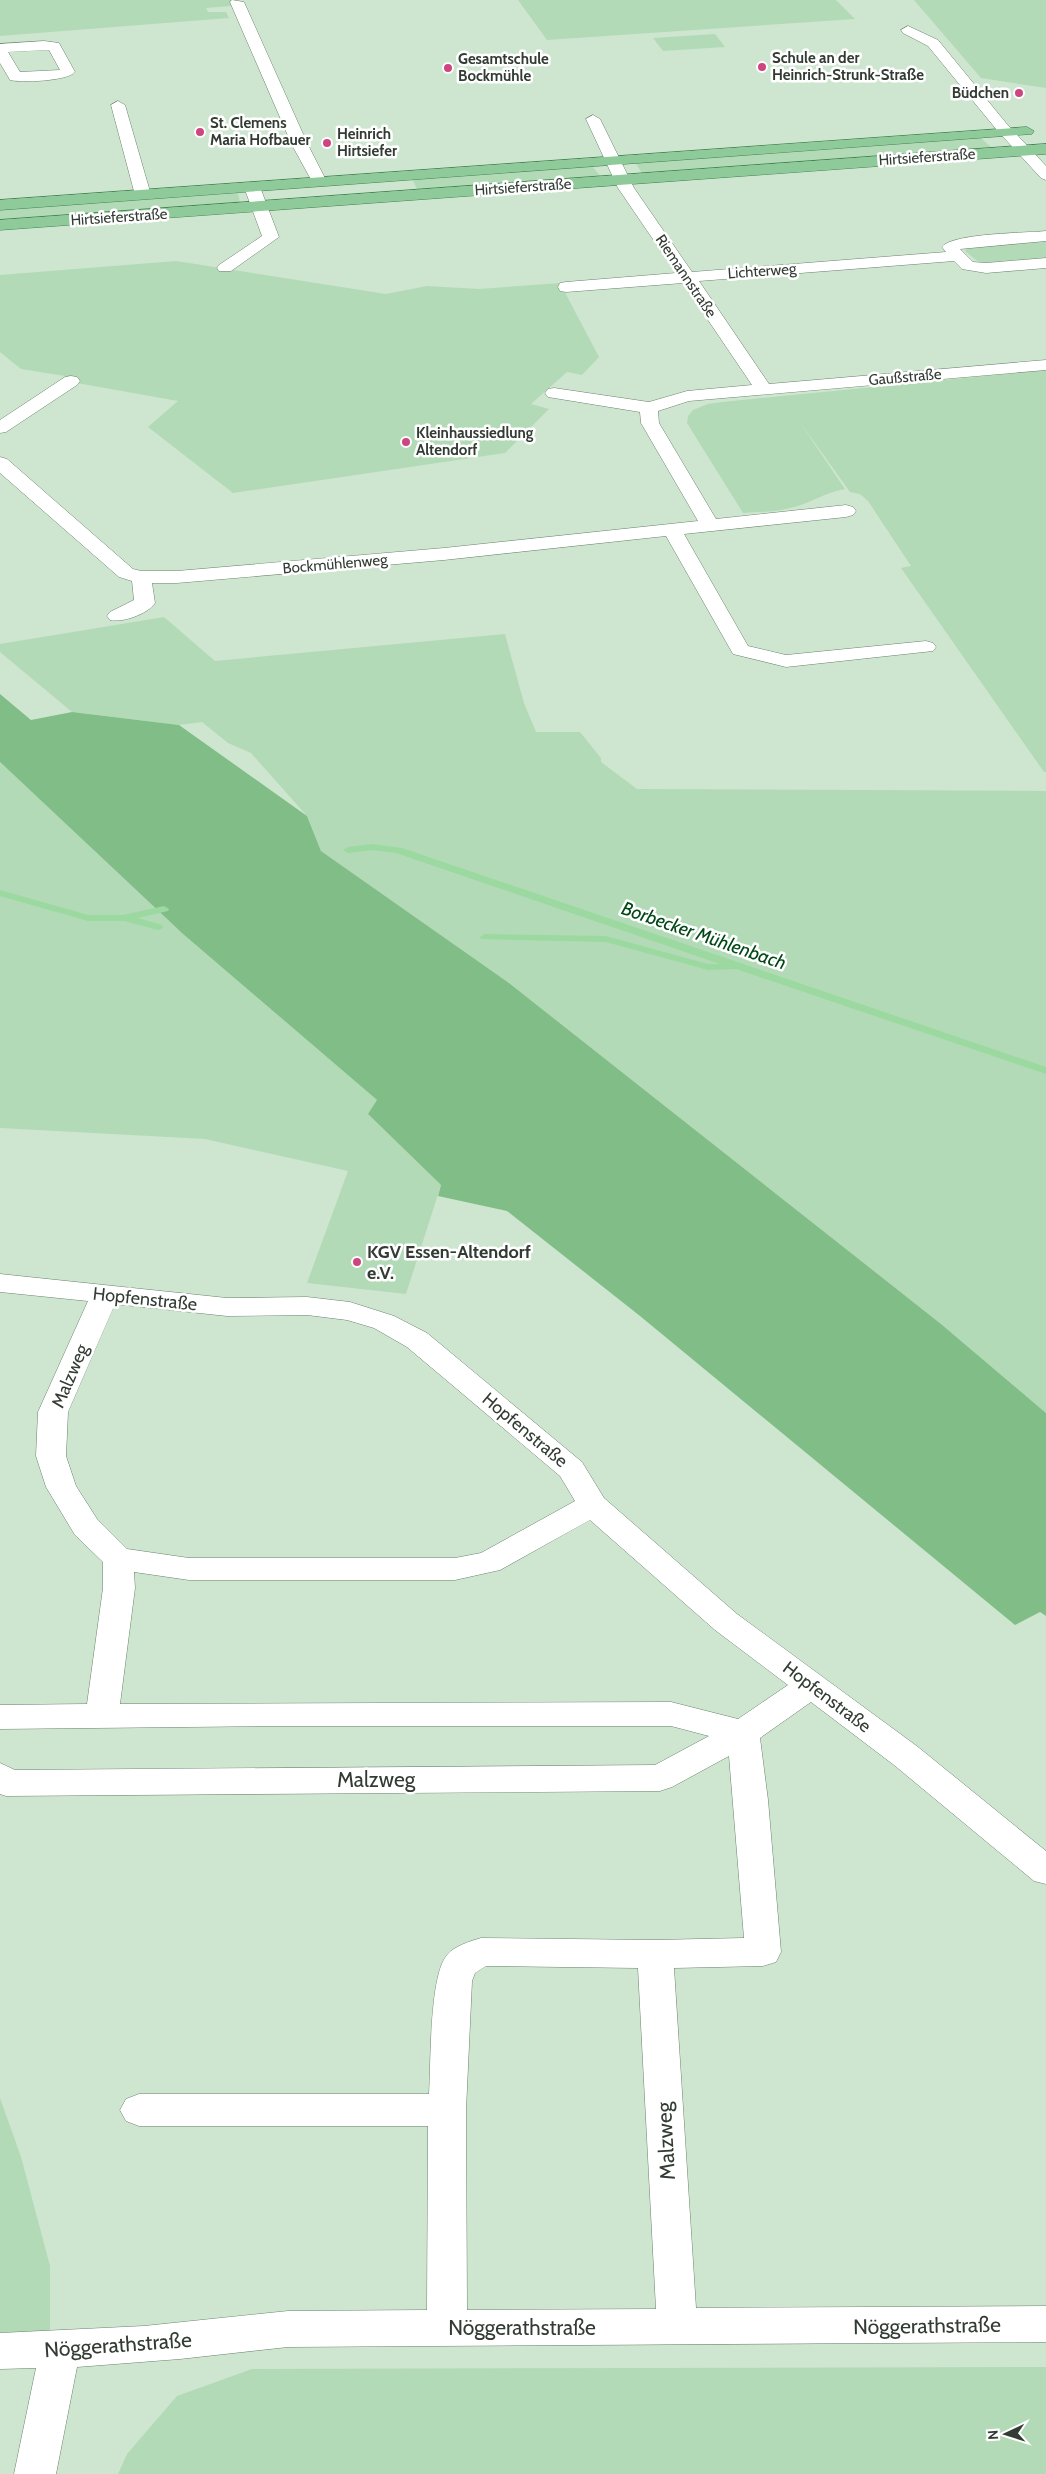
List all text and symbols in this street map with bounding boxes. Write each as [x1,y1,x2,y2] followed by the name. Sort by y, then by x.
[772,49,924,84] place label: Schule an der Heinrich-Strunk-Straße
[458,50,549,85] place label: Gesamtschule Bockmühle
[756,61,768,73] marker: Schule an der Heinrich-Strunk-Straße
[442,62,454,74] marker: Gesamtschule Bockmühle
[952,84,1009,102] place label: Büdchen
[1013,87,1025,99] marker: Büdchen
[210,114,311,149] place label: St. Clemens Maria Hofbauer
[337,125,397,160] place label: Heinrich Hirtsiefer
[194,126,206,138] marker: St. Clemens Maria Hofbauer
[321,137,333,149] marker: Heinrich Hirtsiefer
[878,145,976,169] street label: Hirtsieferstraße
[474,175,572,199] street label: Hirtsieferstraße
[70,205,168,229] street label: Hirtsieferstraße
[652,231,721,321] street label: Riemannstraße
[727,260,798,282] street label: Lichterweg
[868,365,943,389] street label: Gaußstraße
[416,424,534,459] place label: Kleinhaussiedlung Altendorf
[400,436,412,448] marker: Kleinhaussiedlung Altendorf
[282,550,389,578] street label: Bockmühlenweg
[619,897,789,974] water label: Borbecker Mühlenbach
[367,1241,531,1284] place label: KGV Essen-Altendorf e.V.
[351,1256,363,1268] marker: KGV Essen-Altendorf e.V.
[92,1283,198,1315] street label: Hopfenstraße
[47,1340,94,1411] street label: Malzweg
[478,1388,572,1472] street label: Hopfenstraße
[779,1657,875,1737] street label: Hopfenstraße
[337,1767,416,1792] street label: Malzweg
[651,2101,680,2181] street label: Malzweg
[853,2312,1001,2339] street label: Nöggerathstraße
[448,2315,596,2340] street label: Nöggerathstraße
[43,2327,193,2362] street label: Nöggerathstraße
[981,2409,1031,2459] north arrow
[984,2429,1002,2440] text: N

